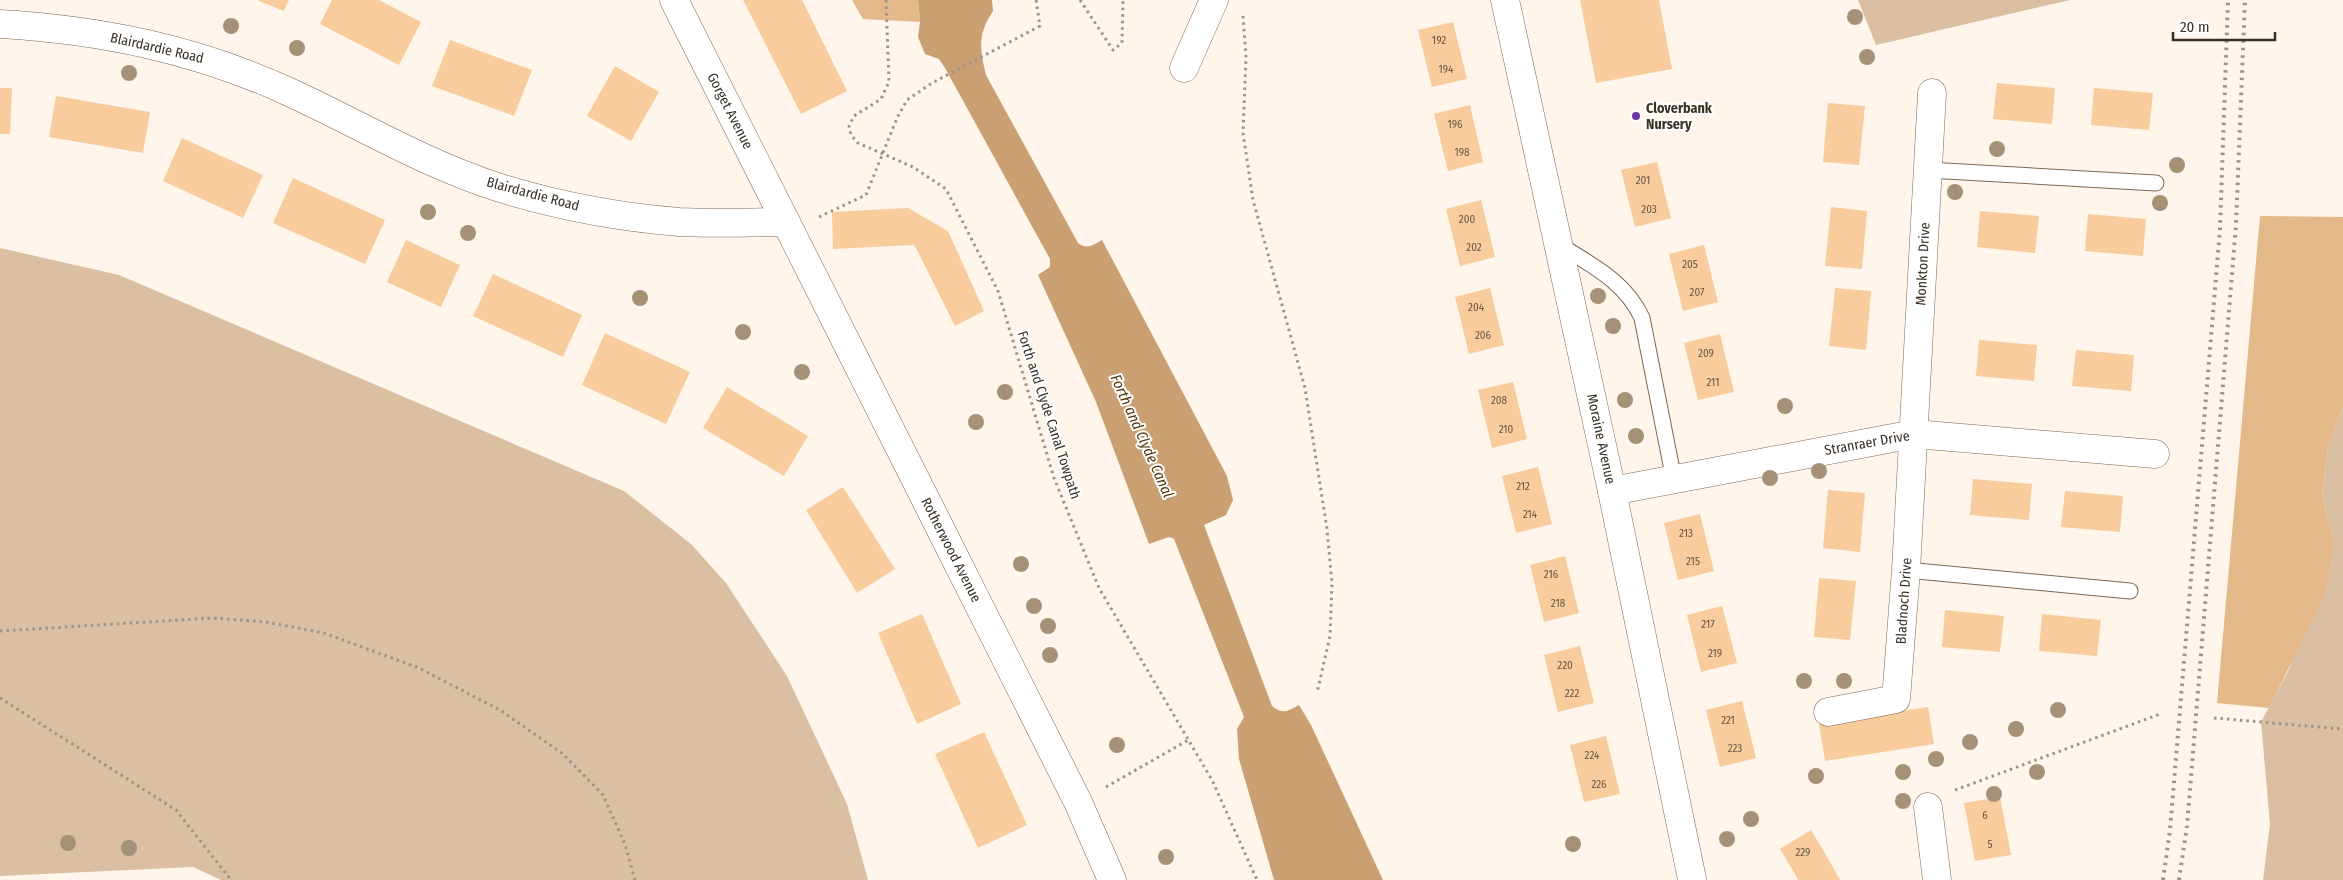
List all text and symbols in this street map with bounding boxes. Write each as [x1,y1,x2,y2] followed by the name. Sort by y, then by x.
[2173,10,2276,42] scale bar
[2180,18,2210,36] text: 20 m
[109,29,205,67] street label: Blairdardie Road
[1432,34,1446,47] house number: 192
[1439,63,1454,76] house number: 194
[704,70,757,152] street label: Gorget Avenue
[1646,100,1713,133] place label: Cloverbank Nursery
[1630,110,1642,122] marker: Cloverbank Nursery
[1447,118,1463,131] house number: 196
[1454,146,1470,159] house number: 198
[485,173,581,215] street label: Blairdardie Road
[1636,174,1650,187] house number: 201
[1641,203,1657,216] house number: 203
[1459,213,1475,226] house number: 200
[1912,222,1934,306] street label: Monkton Drive
[1466,241,1482,254] house number: 202
[1682,258,1698,271] house number: 205
[1690,286,1705,299] house number: 207
[1468,301,1485,314] house number: 204
[1014,329,1084,501] street label: Forth and Clyde Canal Towpath
[1475,329,1492,342] house number: 206
[1698,347,1714,360] house number: 209
[1107,371,1177,501] water label: Forth and Clyde Canal
[1706,376,1720,389] house number: 211
[1583,392,1619,486] street label: Moraine Avenue
[1491,394,1508,407] house number: 208
[1499,423,1514,436] house number: 210
[1823,427,1911,459] street label: Stranraer Drive
[1516,480,1530,493] house number: 212
[917,495,985,605] street label: Rotherwood Avenue
[1523,508,1538,521] house number: 214
[1679,527,1693,540] house number: 213
[1686,555,1700,568] house number: 215
[1892,557,1916,645] street label: Bladnoch Drive
[1544,568,1559,581] house number: 216
[1551,597,1566,610] house number: 218
[1701,618,1715,631] house number: 217
[1708,647,1722,660] house number: 219
[1557,659,1573,672] house number: 220
[1565,687,1579,700] house number: 222
[1721,714,1735,727] house number: 221
[1728,742,1742,755] house number: 223
[1585,749,1600,762] house number: 224
[1591,778,1607,791] house number: 226
[1982,809,1988,822] house number: 6
[1987,838,1993,851] house number: 5
[1796,846,1810,859] house number: 229

